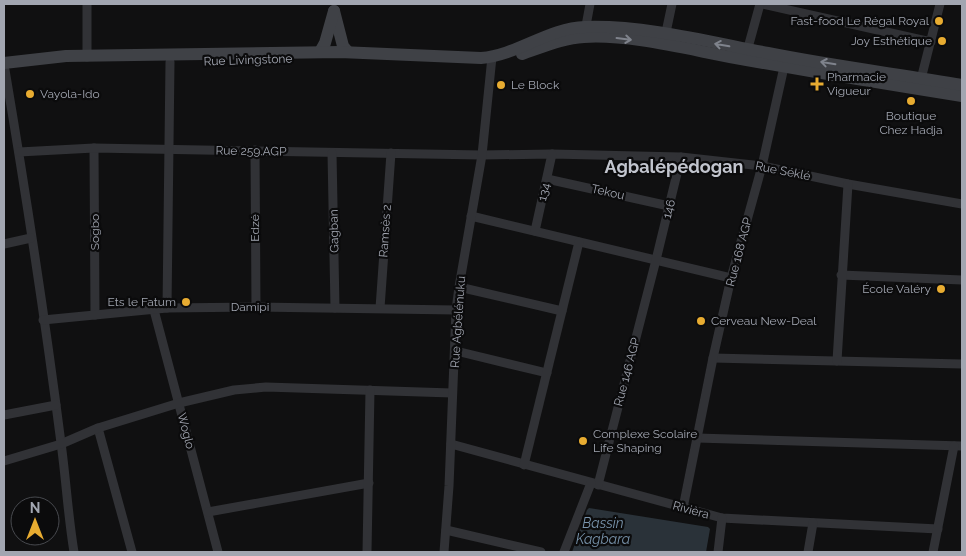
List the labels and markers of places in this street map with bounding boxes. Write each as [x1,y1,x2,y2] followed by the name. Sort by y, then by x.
[790,14,930,28] place label: Fast-food Le Régal Royal
[933,15,945,27] marker: Fast-food Le Régal Royal
[851,34,932,48] place label: Joy Esthétique
[936,35,948,47] marker: Joy Esthétique
[827,70,886,98] place label: Pharmacie Vigueur
[511,78,560,92] place label: Le Block
[811,78,823,90] marker: Pharmacie Vigueur
[495,79,507,91] marker: Le Block
[40,87,100,101] place label: Vayola-Ido
[24,88,36,100] marker: Vayola-Ido
[905,95,917,107] marker: Boutique Chez Hadja
[879,109,943,137] place label: Boutique Chez Hadja
[862,282,931,296] place label: École Valéry
[935,283,947,295] marker: École Valéry
[108,295,176,309] place label: Ets le Fatum
[180,296,192,308] marker: Ets le Fatum
[711,314,817,328] place label: Cerveau New-Deal
[695,315,707,327] marker: Cerveau New-Deal
[593,427,697,455] place label: Complexe Scolaire Life Shaping
[577,435,589,447] marker: Complexe Scolaire Life Shaping

